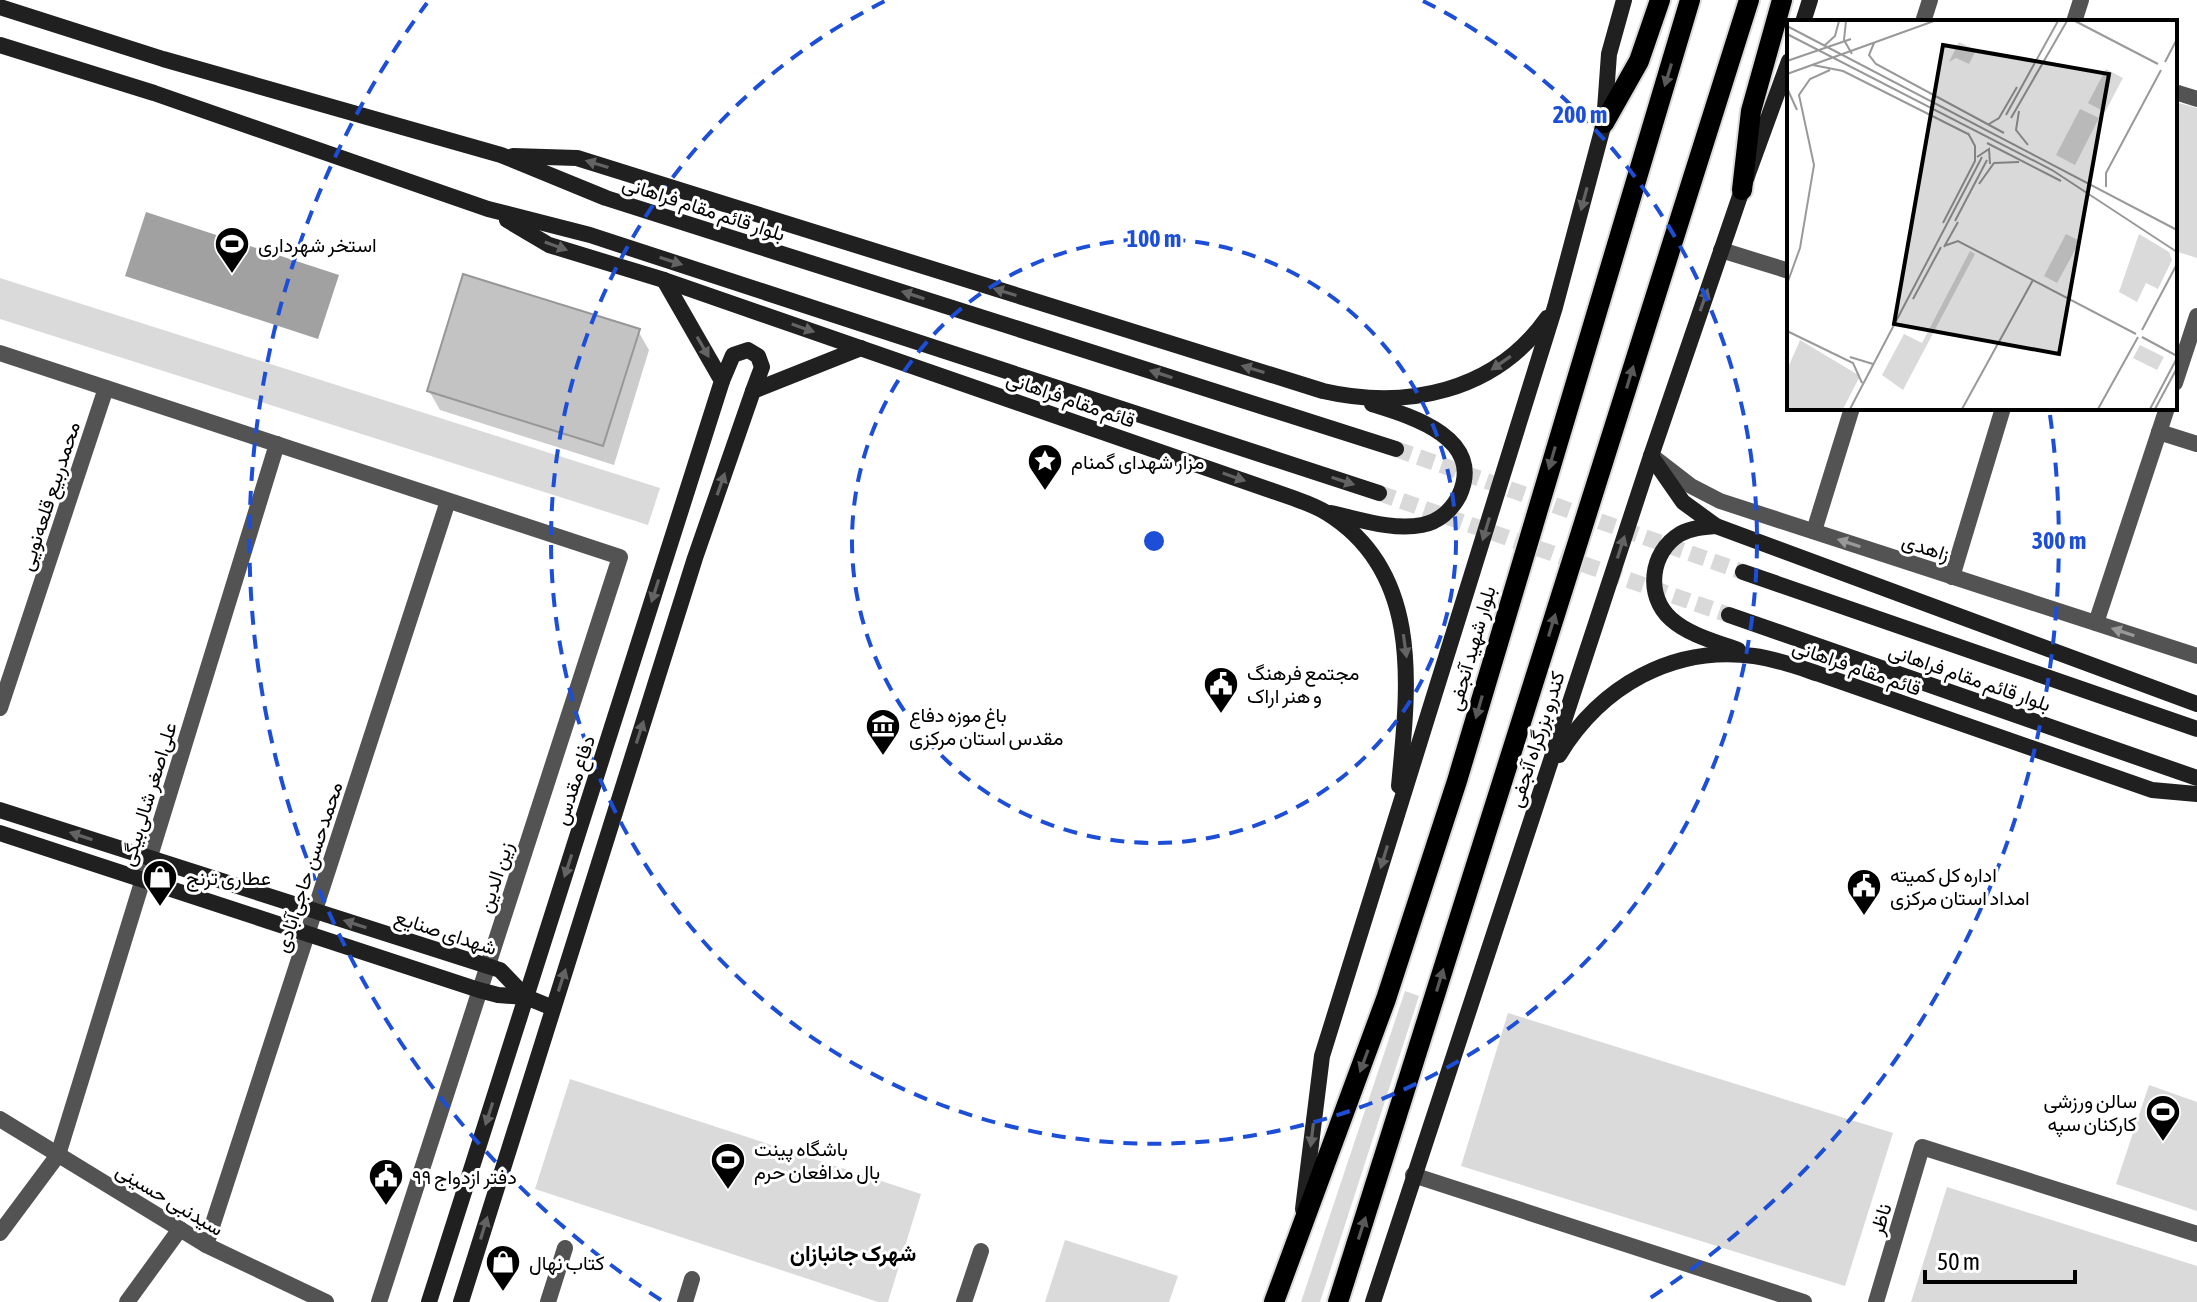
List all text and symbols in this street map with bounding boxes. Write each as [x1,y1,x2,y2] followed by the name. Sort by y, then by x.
[1787,20,2177,410] inset map
[1661,63,1674,87] one-way arrow
[1553,101,1607,128] text: 200 m
[584,157,608,170] one-way arrow
[619,171,788,247] street label: بلوار قائم مقام فراهانی
[1577,186,1589,211] one-way arrow
[213,225,251,275] sports icon: استخر شهرداری
[1127,225,1181,252] text: 100 m
[258,233,377,258] place label: استخر شهرداری
[544,240,568,253] one-way arrow
[659,255,683,268] one-way arrow
[993,285,1017,298] one-way arrow
[1699,288,1711,312] one-way arrow
[901,289,925,301] one-way arrow
[791,322,815,334] one-way arrow
[696,336,710,358] one-way arrow
[1491,355,1512,370] one-way arrow
[1241,362,1265,375] one-way arrow
[1624,365,1636,389] one-way arrow
[1003,366,1138,434] street label: قائم مقام فراهانی
[1149,367,1173,380] one-way arrow
[14,418,87,574] street label: محمدربیع قلعه‌نویی
[1026,442,1064,492] place icon: مزار شهدای گمنام
[1545,446,1558,470] one-way arrow
[1071,450,1204,475] place label: مزار شهدای گمنام
[715,472,727,496] one-way arrow
[1222,472,1246,484] one-way arrow
[1332,476,1356,488] one-way arrow
[1479,517,1492,541] one-way arrow
[1140,527,1168,555] centre of rings
[2032,527,2086,554] text: 300 m
[1899,529,1953,567] street label: زاهدی
[1616,534,1628,558] one-way arrow
[1837,536,1861,548] one-way arrow
[648,580,661,604] one-way arrow
[1442,583,1502,714] street label: بلوار شهید آنجفی
[1546,613,1558,637] one-way arrow
[2111,626,2135,638] one-way arrow
[1399,634,1412,659] one-way arrow
[1789,634,1924,702] street label: قائم مقام فراهانی
[1885,638,2054,717] street label: بلوار قائم مقام فراهانی
[1247,661,1359,709] place label: مجتمع فرهنگ و هنر اراک
[1202,665,1240,715] public building icon: مجتمع فرهنگ و هنر اراک
[1503,668,1571,810] street label: کندرو بزرگراه آنجفی
[1472,695,1485,719] one-way arrow
[909,703,1063,751] place label: باغ موزه دفاع مقدس استان مرکزی
[864,707,902,757] museum icon: باغ موزه دفاع مقدس استان مرکزی
[115,719,183,869] street label: علی‌اصغر شالی‌بیگی
[635,719,647,743] one-way arrow
[549,732,602,829] street label: دفاع مقدس
[270,779,347,956] street label: محمدحسن حاجی‌آبادی
[69,829,93,842] one-way arrow
[473,839,519,916] street label: زین الدین
[1377,846,1390,870] one-way arrow
[561,854,574,878] one-way arrow
[141,858,179,908] shop icon: عطاری ترنج
[1890,863,2030,911] place label: اداره کل کمیته امداد استان مرکزی
[186,866,271,892] place label: عطاری ترنج
[1845,867,1883,917] public building icon: اداره کل کمیته امداد استان مرکزی
[391,905,500,962] street label: شهدای صنایع
[343,917,367,930] one-way arrow
[556,967,569,991] one-way arrow
[1434,967,1447,991] one-way arrow
[1357,1049,1370,1073] one-way arrow
[2044,1089,2137,1138] place label: سالن ورزشی کارکنان سپه
[2144,1093,2182,1143] sports icon: سالن ورزشی کارکنان سپه
[482,1102,495,1126] one-way arrow
[1305,1123,1318,1148] one-way arrow
[754,1137,880,1185] place label: باشگاه پینت بال مدافعان حرم
[709,1141,747,1191] sports icon: باشگاه پینت بال مدافعان حرم
[367,1157,405,1207] public building icon: دفتر ازدواج ۹۹
[112,1158,228,1241] street label: سیدنبی حسینی
[412,1165,517,1191] place label: دفتر ازدواج ۹۹
[1864,1200,1898,1239] street label: ناظر
[478,1215,491,1239] one-way arrow
[1356,1215,1369,1239] one-way arrow
[1925,1234,2075,1284] scale bar
[790,1240,916,1267] district label: شهرک جانبازان
[484,1243,522,1293] shop icon: کتاب نهال
[1937,1248,1980,1275] text: 50 m
[529,1251,605,1276] place label: کتاب نهال

